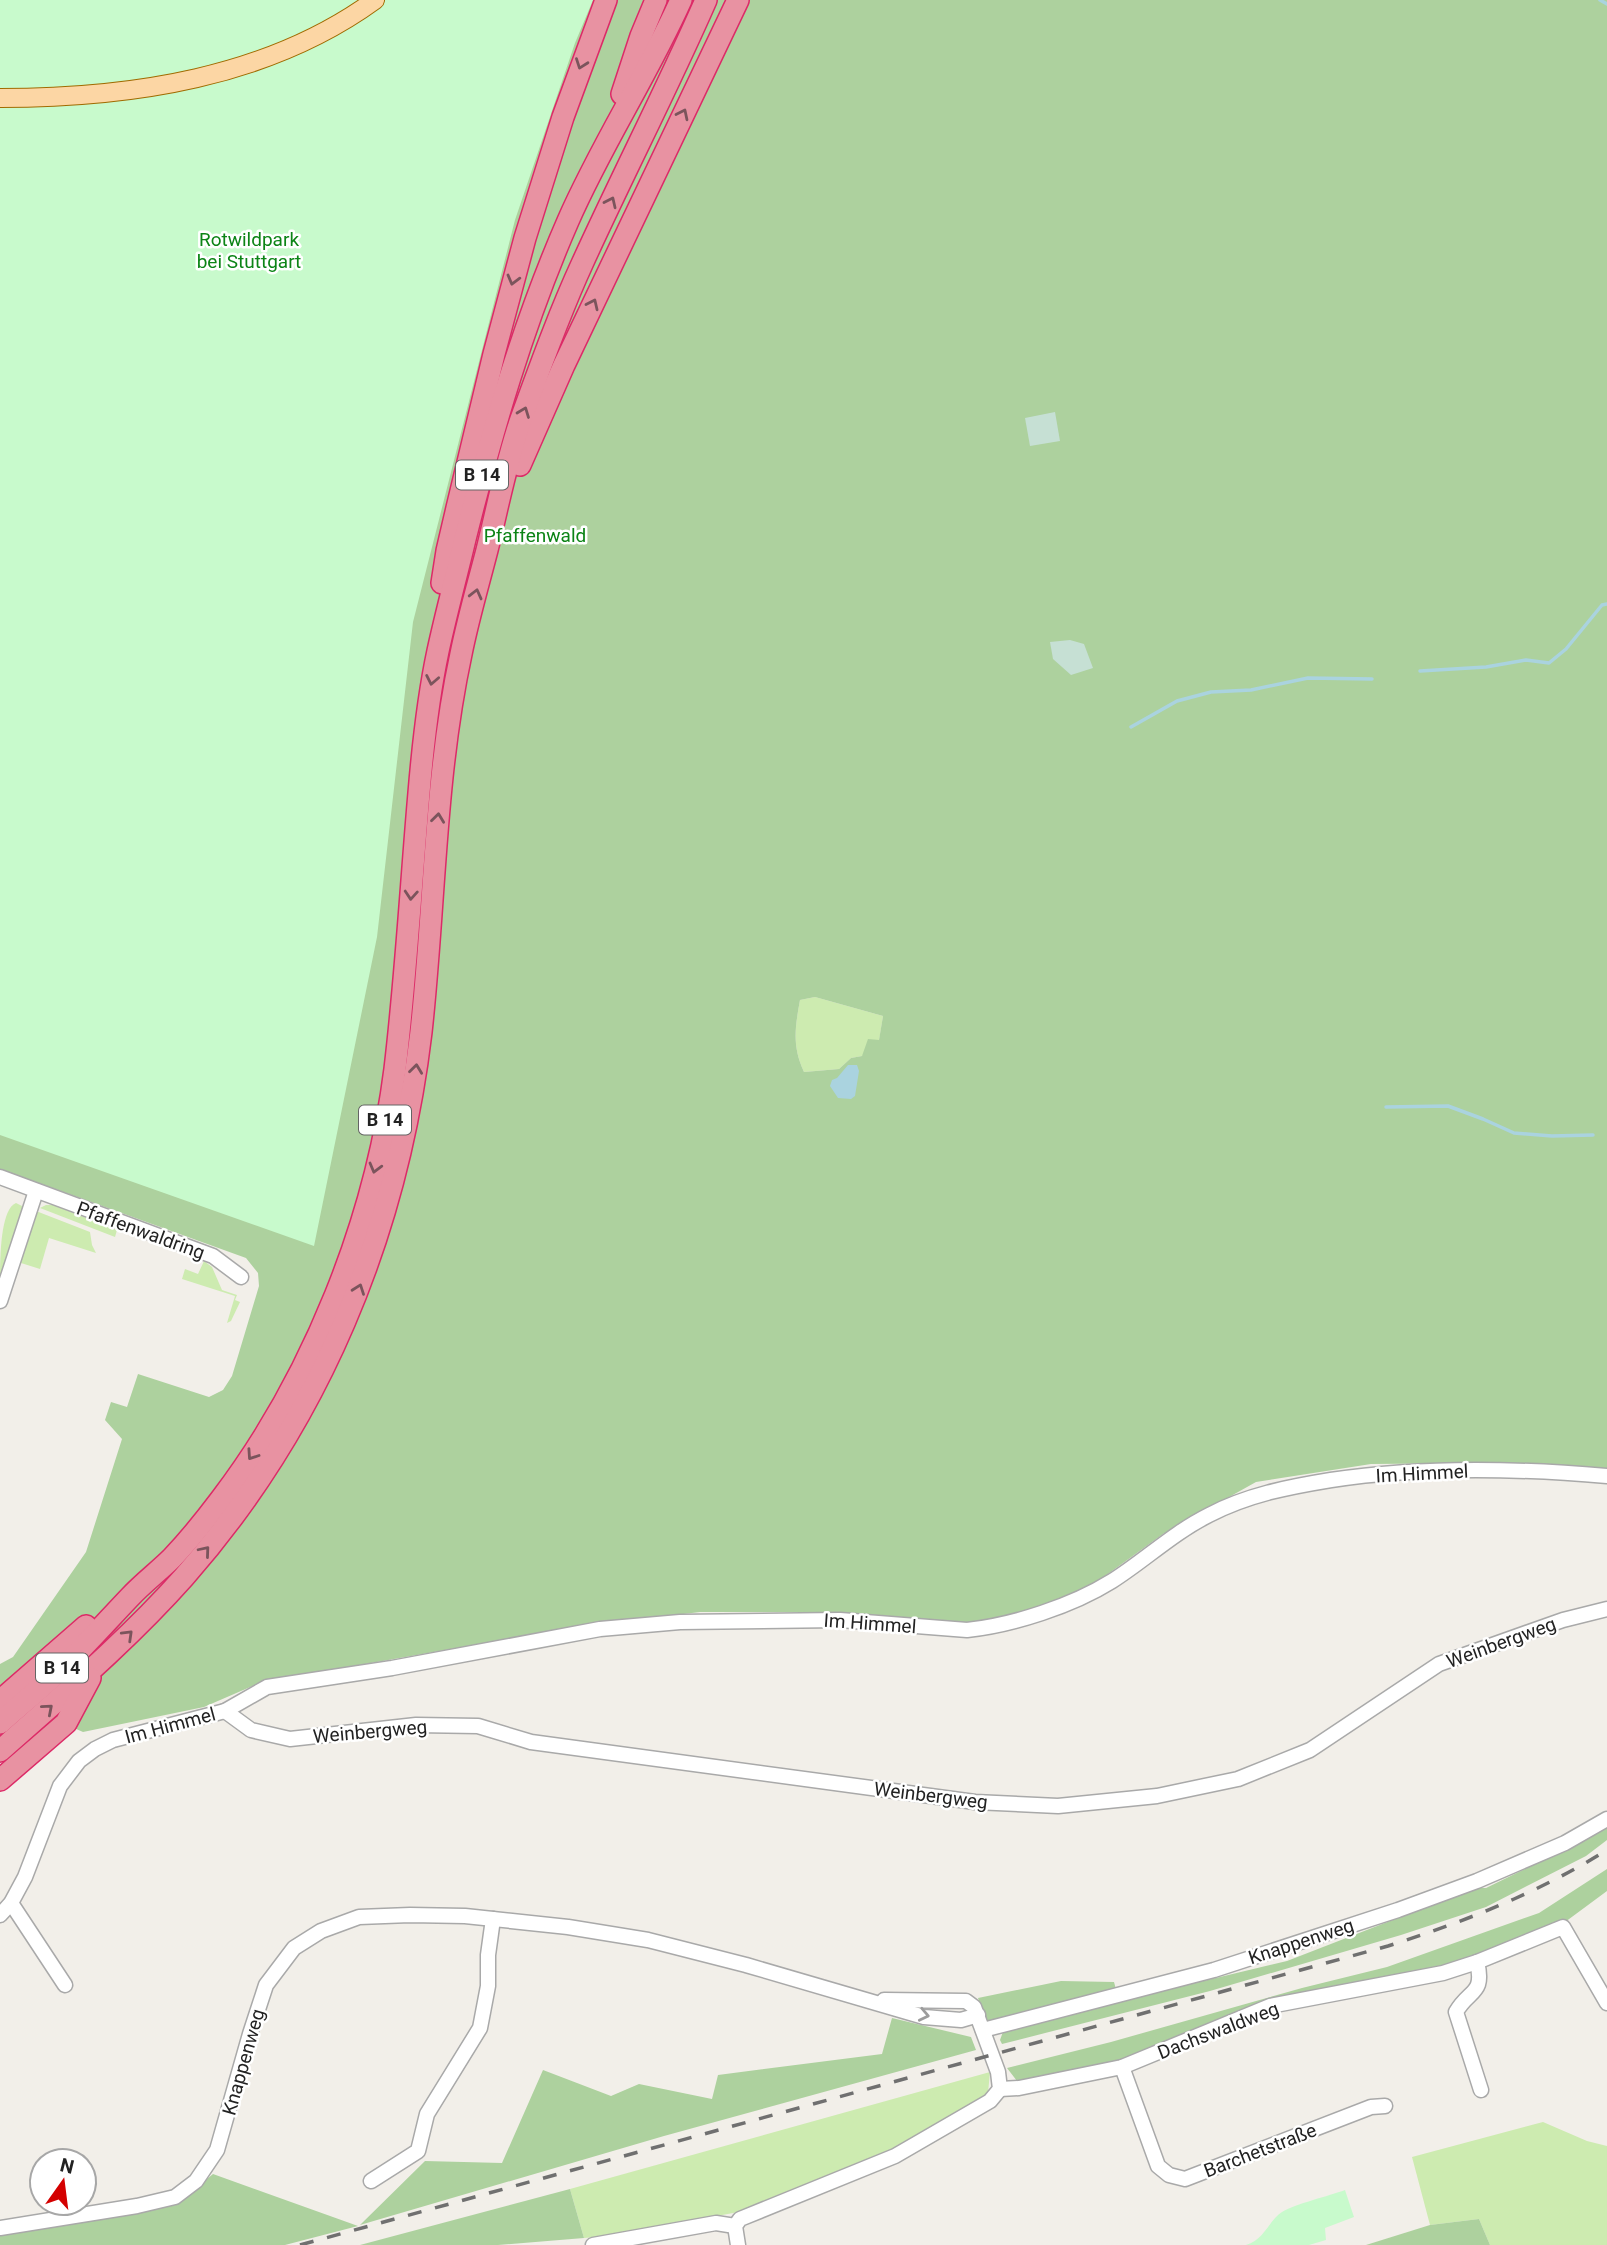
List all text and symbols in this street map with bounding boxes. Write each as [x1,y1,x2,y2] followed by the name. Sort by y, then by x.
[576,57,590,69] one-way arrow
[675,109,689,121] one-way arrow
[603,197,617,209] one-way arrow
[197,228,301,273] park label: Rotwildpark bei Stuttgart
[507,274,521,286] one-way arrow
[584,298,598,311] one-way arrow
[516,406,530,419] one-way arrow
[456,461,508,490] road number: B 14
[484,524,586,547] park label: Pfaffenwald
[468,588,482,600] one-way arrow
[425,674,440,686] one-way arrow
[430,812,445,824] one-way arrow
[404,889,419,900] one-way arrow
[408,1063,423,1075] one-way arrow
[359,1106,411,1134] road number: B 14
[369,1162,383,1174] one-way arrow
[74,1197,208,1264] street label: Pfaffenwaldring
[351,1283,365,1295] one-way arrow
[248,1447,260,1460] one-way arrow
[1375,1460,1469,1487] street label: Im Himmel
[197,1547,210,1559] one-way arrow
[823,1609,917,1638] street label: Im Himmel
[1443,1612,1559,1673] street label: Weinbergweg
[120,1631,133,1644] one-way arrow
[36,1653,88,1682] road number: B 14
[122,1702,218,1749] street label: Im Himmel
[40,1705,53,1717] one-way arrow
[312,1715,428,1748] street label: Weinbergweg
[873,1777,989,1814] street label: Weinbergweg
[1246,1914,1357,1969] street label: Knappenweg
[1154,1997,1282,2064] street label: Dachswaldweg
[217,2006,270,2118] street label: Knappenweg
[918,2007,930,2022] one-way arrow
[1201,2118,1320,2183] street label: Barchetstraße
[28,2147,98,2217] north arrow
[58,2153,76,2179] text: N

